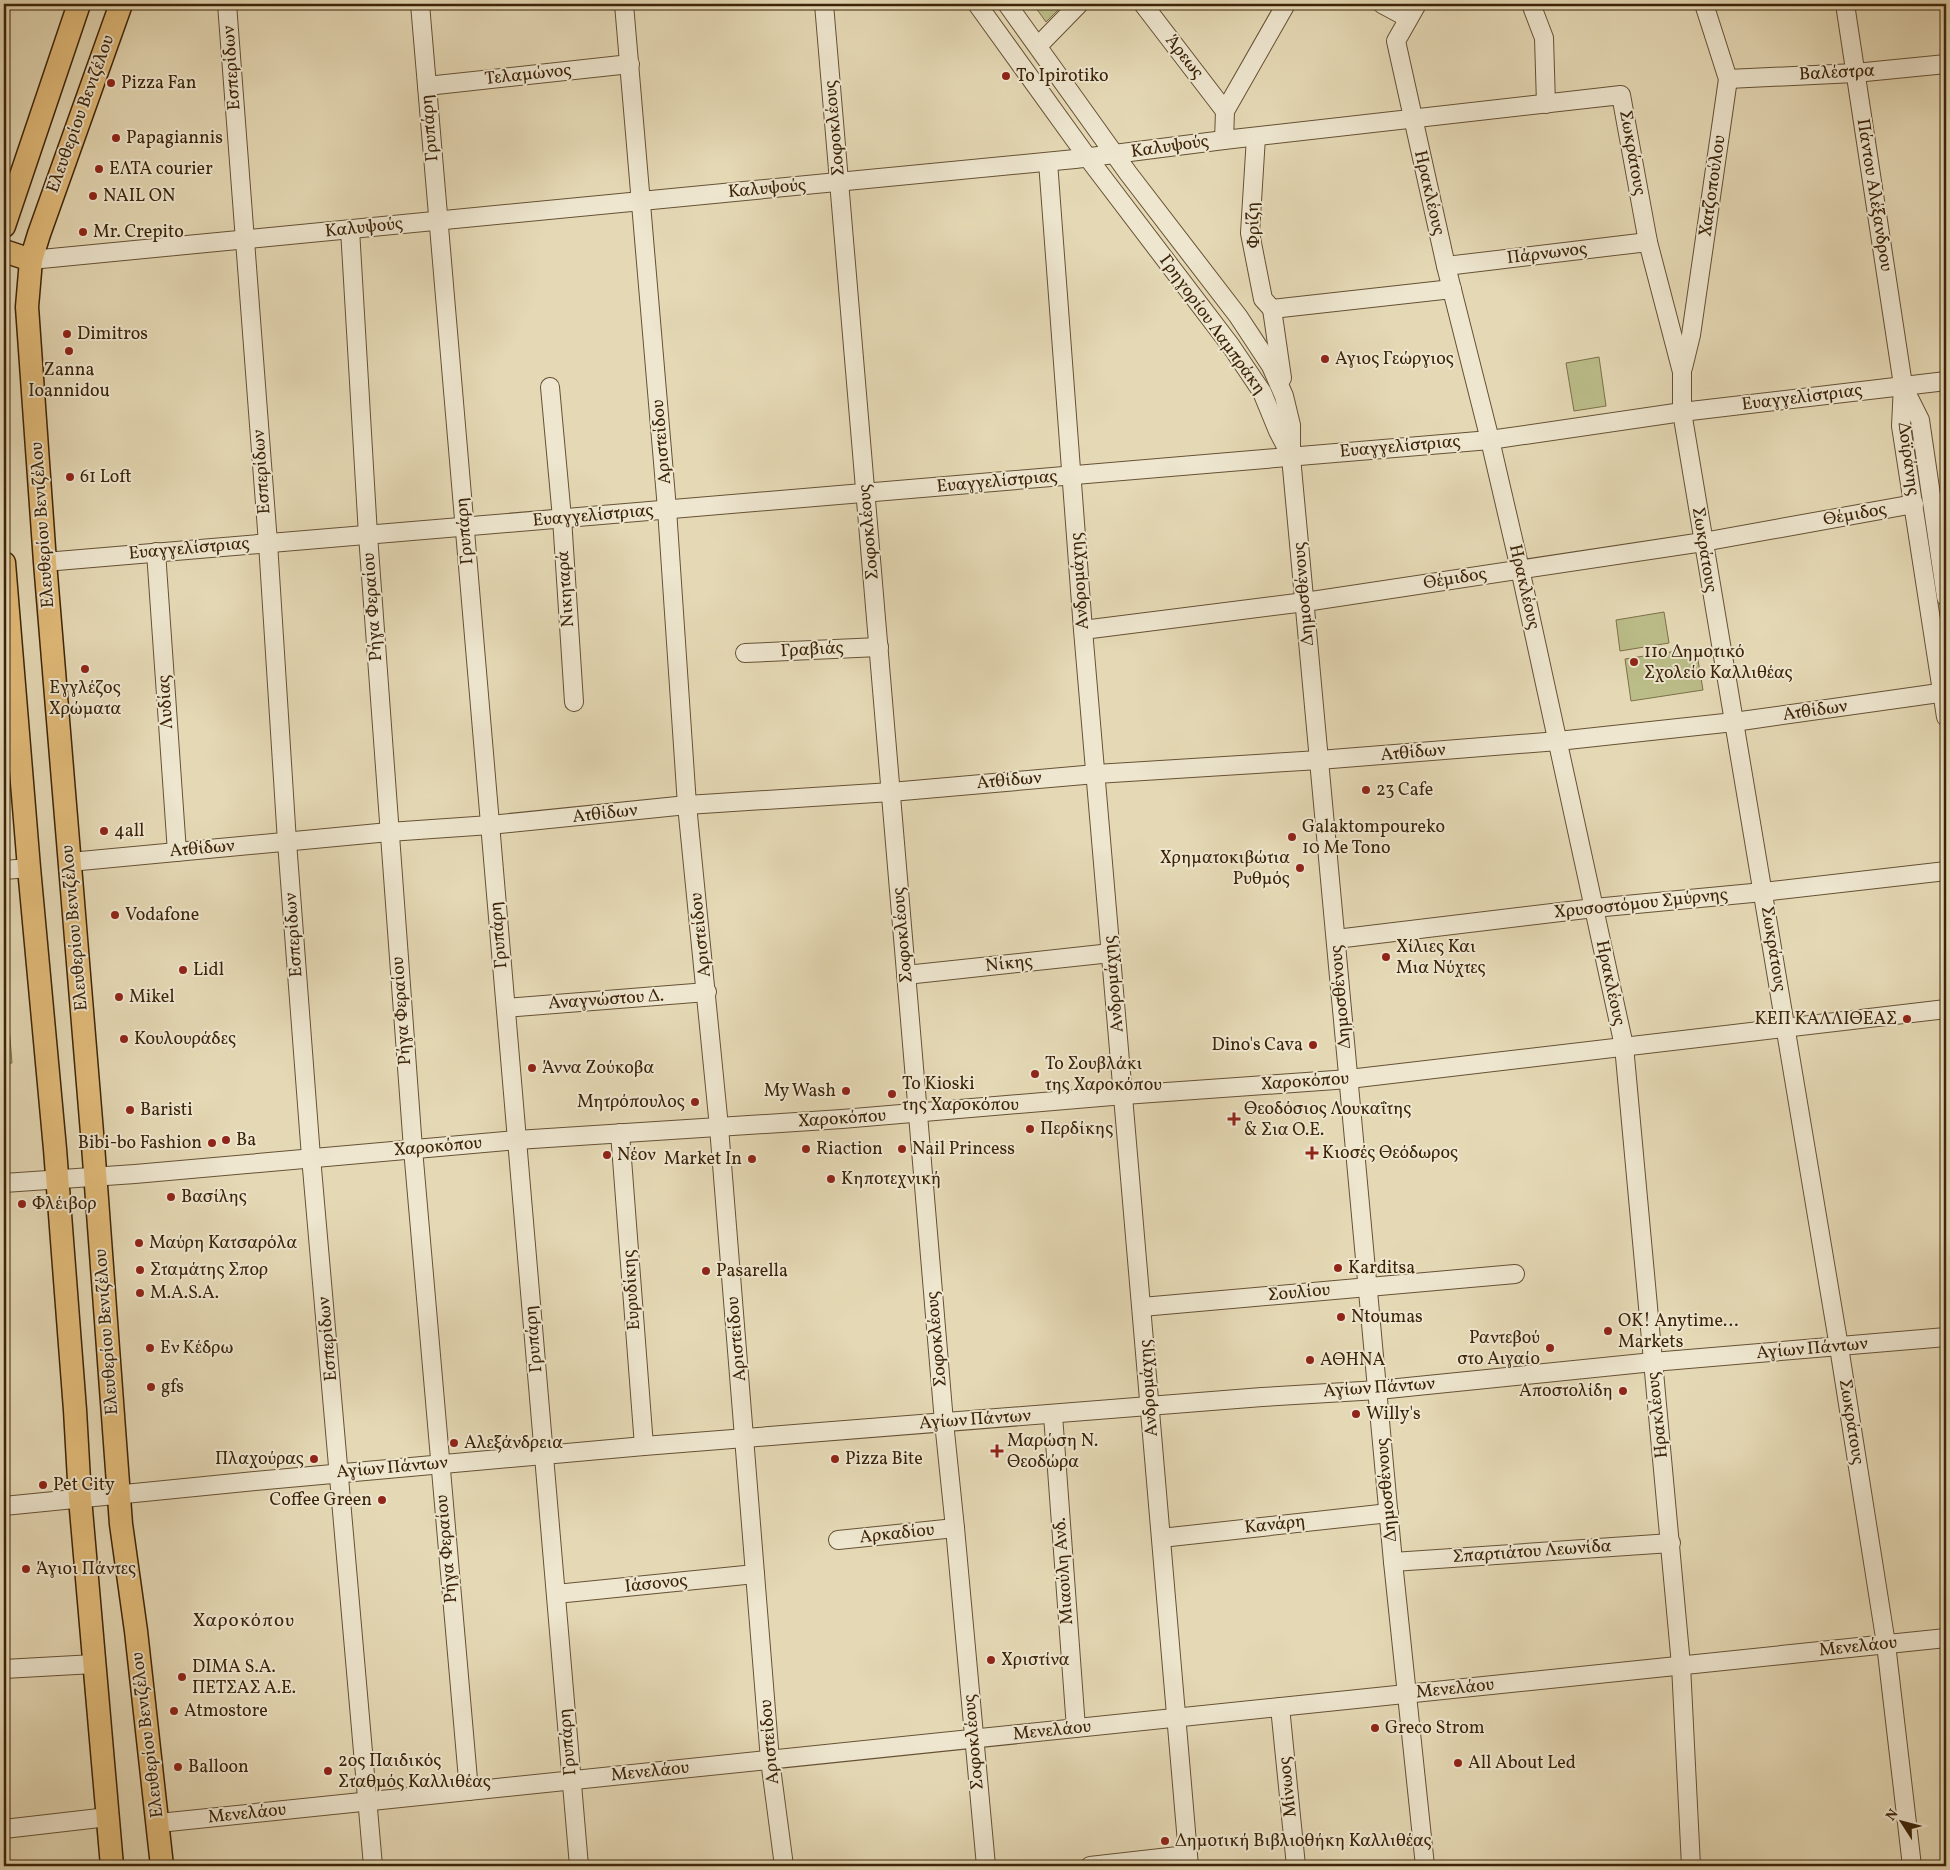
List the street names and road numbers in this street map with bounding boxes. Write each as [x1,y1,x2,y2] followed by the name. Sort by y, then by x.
[217,25,247,111] street label: Εσπερίδων
[1159,30,1209,84] street label: Άρεως
[41,31,121,197] street label: Ελευθερίου Βενιζέλου
[483,58,573,92] street label: Τελαμώνος
[1798,59,1876,87] street label: Βαλέστρα
[818,79,852,177] street label: Σοφοκλέους
[415,93,445,163] street label: Γρυπάρη
[1612,108,1652,198] street label: Σωκράτους
[1850,117,1898,273] street label: Πάντου Αλέξανδρου
[1129,129,1211,165] street label: Καλυψούς
[1693,134,1733,238] street label: Χατζοπούλου
[1407,148,1451,238] street label: Ηρακλέους
[727,173,807,205] street label: Καλυψούς
[1241,201,1267,249] street label: Φρίζη
[324,211,404,245] street label: Καλυψούς
[1506,237,1588,271] street label: Πάρνωνος
[1153,250,1271,400] street label: Γρηγορίου Λαμπράκη
[1740,378,1864,418] street label: Ευαγγελίστριας
[646,398,678,486] street label: Αριστείδου
[1890,421,1926,497] street label: Δοϊράνης
[247,429,277,515] street label: Εσπερίδων
[1338,429,1462,465] street label: Ευαγγελίστριας
[25,441,61,609] street label: Ελευθερίου Βενιζέλου
[935,464,1059,500] street label: Ευαγγελίστριας
[852,483,886,581] street label: Σοφοκλέους
[450,496,480,566] street label: Γρυπάρη
[1821,497,1889,533] street label: Θέμιδος
[531,498,655,534] street label: Ευαγγελίστριας
[1685,505,1723,595] street label: Σωκράτους
[127,531,251,567] street label: Ευαγγελίστριας
[1064,532,1096,630] street label: Ανδρομάχης
[1287,541,1321,647] street label: Δημοσθένους
[1502,542,1546,632] street label: Ηρακλέους
[551,550,581,628] street label: Νικηταρά
[357,552,389,662] street label: Ρήγα Φεραίου
[1421,562,1489,596] street label: Θέμιδος
[780,636,844,664] street label: Γραβιάς
[152,674,180,730] street label: Λυδίας
[1781,694,1849,728] street label: Ατθίδων
[1379,738,1447,768] street label: Ατθίδων
[975,766,1043,796] street label: Ατθίδων
[571,798,639,830] street label: Ατθίδων
[168,834,236,864] street label: Ατθίδων
[55,844,95,1012] street label: Ελευθερίου Βενιζέλου
[1553,882,1729,926] street label: Χρυσοστόμου Σμύρνης
[886,886,920,984] street label: Σοφοκλέους
[684,891,718,979] street label: Αριστείδου
[279,892,309,978] street label: Εσπερίδων
[484,900,514,970] street label: Γρυπάρη
[1754,904,1792,994] street label: Σωκράτους
[1097,934,1131,1034] street label: Ανδρομάχης
[1589,938,1631,1028] street label: Ηρακλέους
[1324,944,1358,1050] street label: Δημοσθένους
[984,949,1034,979] street label: Νίκης
[386,956,418,1066] street label: Ρήγα Φεραίου
[547,983,665,1017] street label: Αναγνώστου Δ.
[1260,1066,1350,1098] street label: Χαροκόπου
[797,1103,887,1135] street label: Χαροκόπου
[393,1131,483,1163] street label: Χαροκόπου
[89,1248,125,1416] street label: Ελευθερίου Βενιζέλου
[617,1249,647,1331] street label: Ευρυδίκης
[1267,1278,1331,1308] street label: Σουλίου
[920,1290,954,1388] street label: Σοφοκλέους
[312,1295,344,1382] street label: Εσπερίδων
[721,1295,753,1383] street label: Αριστείδου
[519,1304,549,1374] street label: Γρυπάρη
[1755,1332,1869,1366] street label: Αγίων Πάντων
[1133,1339,1165,1437] street label: Ανδρομάχης
[1641,1371,1675,1459] street label: Ηρακλέους
[1322,1372,1436,1404] street label: Αγίων Πάντων
[1832,1377,1870,1467] street label: Σωκράτους
[918,1404,1032,1436] street label: Αγίων Πάντων
[1370,1437,1404,1543] street label: Δημοσθένους
[335,1451,449,1485] street label: Αγίων Πάντων
[430,1494,464,1604] street label: Ρήγα Φεραίου
[1243,1509,1307,1541] street label: Κανάρη
[1048,1516,1080,1626] street label: Μιαούλη Ανδ.
[858,1518,936,1550] street label: Αρκαδίου
[1452,1534,1612,1570] street label: Σπαρτιάτου Λεωνίδα
[623,1568,689,1600] street label: Ιάσονος
[1818,1630,1898,1664] street label: Μενελάου
[125,1651,171,1819] street label: Ελευθερίου Βενιζέλου
[1415,1672,1495,1706] street label: Μενελάου
[957,1693,991,1791] street label: Σοφοκλέους
[754,1698,786,1786] street label: Αριστείδου
[553,1707,583,1777] street label: Γρυπάρη
[1012,1714,1092,1748] street label: Μενελάου
[610,1755,690,1789] street label: Μενελάου
[1272,1755,1304,1819] street label: Μίνωος
[207,1797,287,1831] street label: Μενελάου

